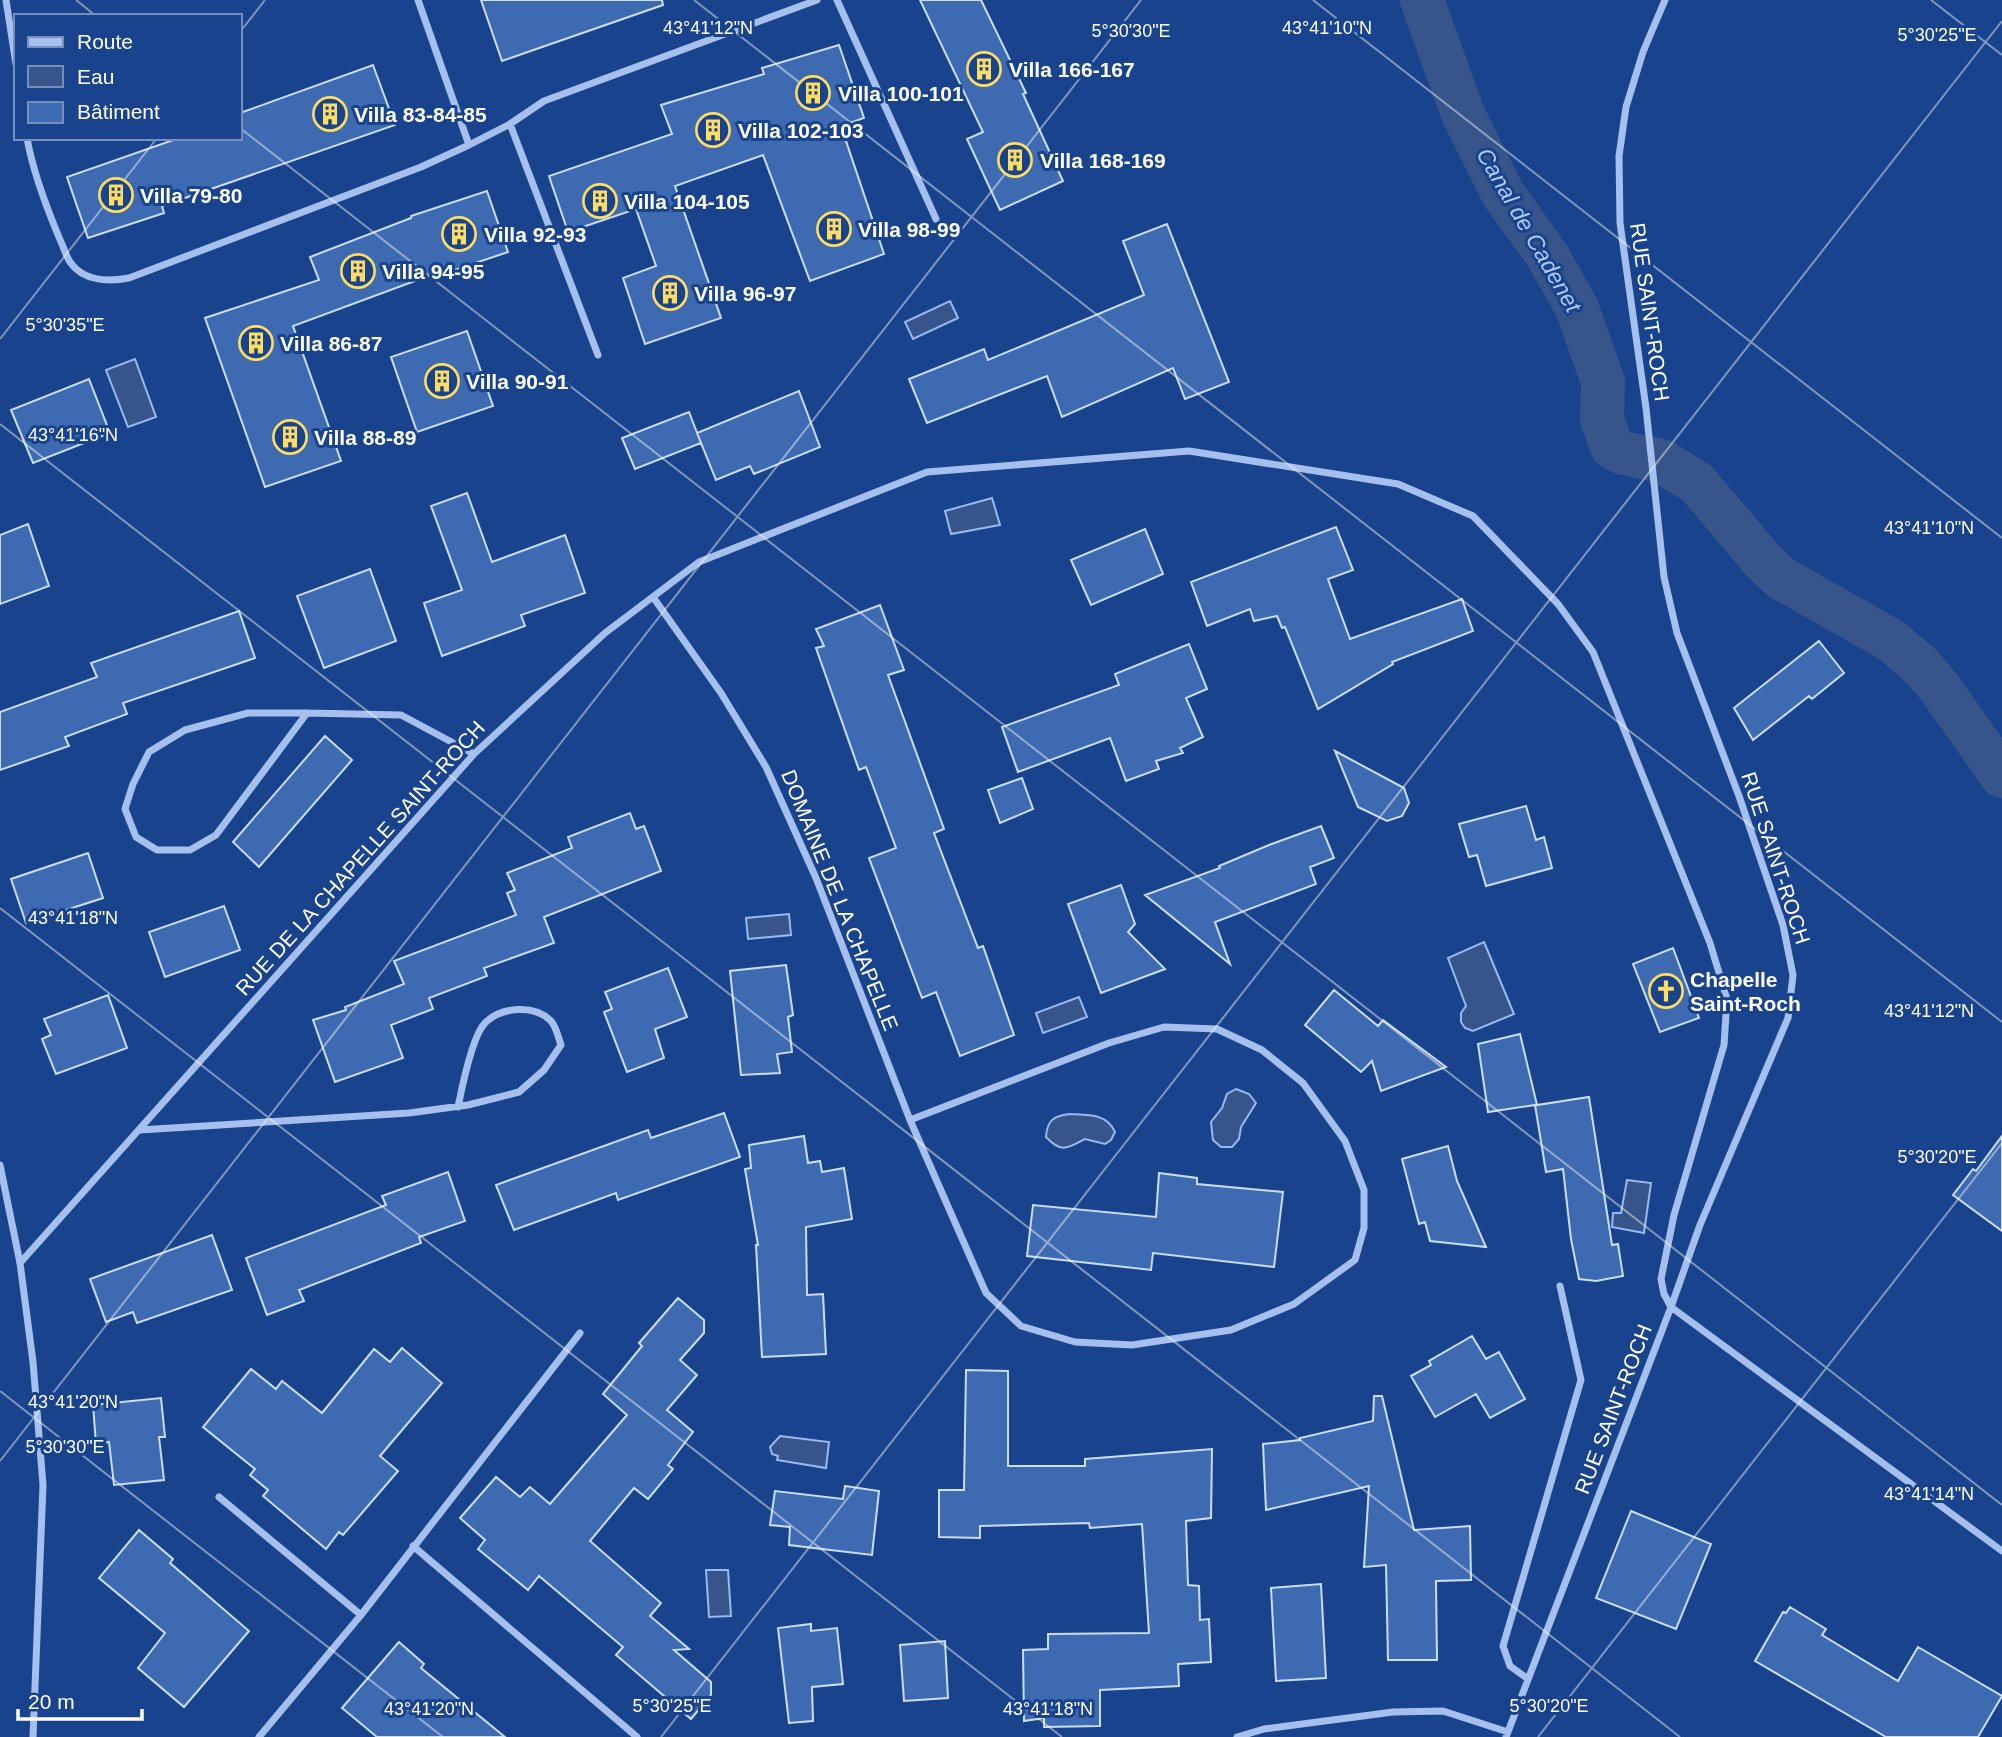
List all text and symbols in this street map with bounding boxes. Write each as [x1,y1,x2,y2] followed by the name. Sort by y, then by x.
[14,14,242,140] legend
[663,18,753,38] text: 43°41'12"N
[1282,18,1372,38] text: 43°41'10"N
[1091,21,1171,41] text: 5°30'30"E
[1897,25,1977,45] text: 5°30'25"E
[77,30,133,53] text: Route
[965,50,1003,88] building icon: Villa 166-167
[1009,58,1135,81] place label: Villa 166-167
[77,65,114,88] text: Eau
[794,74,832,112] building icon: Villa 100-101
[838,82,964,105] place label: Villa 100-101
[311,95,349,133] building icon: Villa 83-84-85
[77,100,160,123] text: Bâtiment
[354,103,487,126] place label: Villa 83-84-85
[694,111,732,149] building icon: Villa 102-103
[738,119,864,142] place label: Villa 102-103
[996,141,1034,179] building icon: Villa 168-169
[1471,143,1587,318] water label: Canal de Cadenet
[1040,149,1166,172] place label: Villa 168-169
[97,176,135,214] building icon: Villa 79-80
[581,182,619,220] building icon: Villa 104-105
[140,184,242,207] place label: Villa 79-80
[624,190,750,213] place label: Villa 104-105
[815,210,853,248] building icon: Villa 98-99
[440,215,478,253] building icon: Villa 92-93
[858,218,960,241] place label: Villa 98-99
[1626,221,1674,403] street label: RUE SAINT-ROCH
[484,223,586,246] place label: Villa 92-93
[339,252,377,290] building icon: Villa 94-95
[382,260,485,283] place label: Villa 94-95
[651,274,689,312] building icon: Villa 96-97
[694,282,796,305] place label: Villa 96-97
[25,315,105,335] text: 5°30'35"E
[237,324,275,362] building icon: Villa 86-87
[280,332,382,355] place label: Villa 86-87
[423,362,461,400] building icon: Villa 90-91
[466,370,569,393] place label: Villa 90-91
[271,418,309,456] building icon: Villa 88-89
[28,425,118,445] text: 43°41'16"N
[314,426,416,449] place label: Villa 88-89
[1884,518,1974,538] text: 43°41'10"N
[231,716,489,1000] street label: RUE DE LA CHAPELLE SAINT-ROCH
[777,766,903,1034] street label: DOMAINE DE LA CHAPELLE
[1737,769,1815,947] street label: RUE SAINT-ROCH
[28,908,118,928] text: 43°41'18"N
[1690,968,1801,1015] place label: Chapelle Saint-Roch
[1647,972,1685,1010] church icon: Chapelle Saint-Roch
[1884,1001,1974,1021] text: 43°41'12"N
[1897,1147,1977,1167] text: 5°30'20"E
[1570,1321,1656,1497] street label: RUE SAINT-ROCH
[28,1392,118,1412] text: 43°41'20"N
[25,1437,105,1457] text: 5°30'30"E
[1884,1484,1974,1504] text: 43°41'14"N
[18,1678,142,1722] scale bar
[28,1690,75,1713] text: 20 m
[632,1696,712,1716] text: 5°30'25"E
[1509,1696,1589,1716] text: 5°30'20"E
[384,1699,474,1719] text: 43°41'20"N
[1003,1699,1093,1719] text: 43°41'18"N

